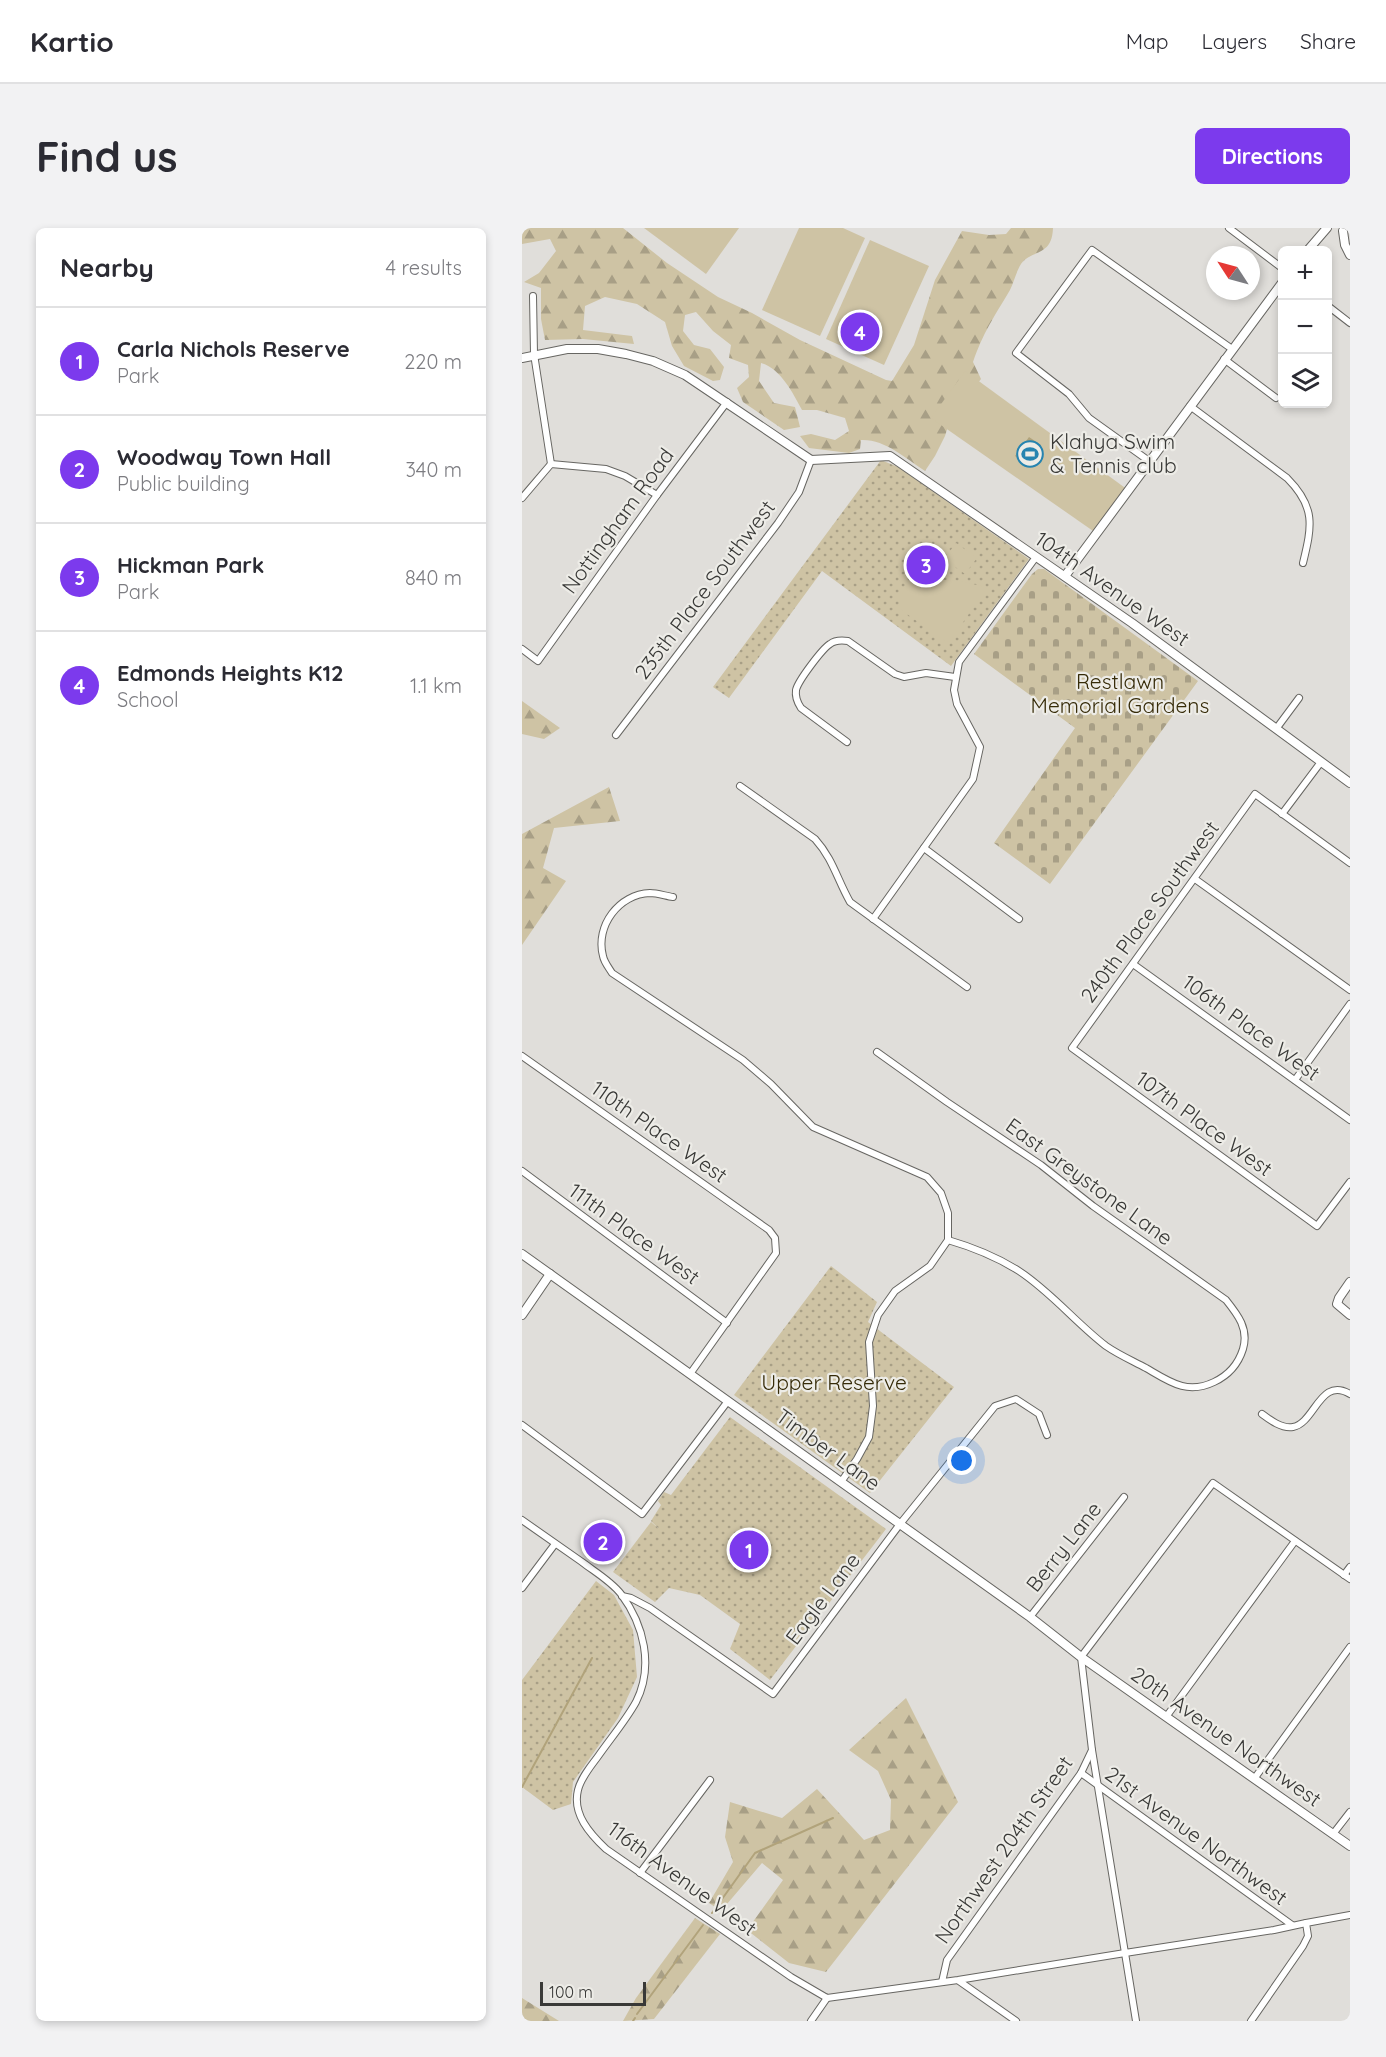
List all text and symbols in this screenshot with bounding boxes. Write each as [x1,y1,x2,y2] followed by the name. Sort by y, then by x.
[30,24,114,59] text: Kartio
[1126,28,1169,54] text: Map
[1202,28,1267,54] text: Layers
[1300,28,1356,54] text: Share
[1195,128,1350,184] button: Directions
[36,130,178,183] text: Find us
[1206,246,1260,300] north arrow
[1278,246,1332,408] map controls
[1278,246,1332,300] button: +
[60,251,154,284] text: Nearby
[386,255,462,280] text: 4 results
[1278,300,1332,354] button: −
[840,310,880,354] pin: 4
[117,335,350,363] text: Carla Nichols Reserve
[76,349,83,374] text: 1
[404,349,462,374] text: 220 m
[1278,354,1332,408] button: layers
[117,363,159,388] text: Park
[1050,428,1177,478] place label: Klahya Swim & Tennis club
[1015,439,1045,469] sports icon: Klahya Swim & Tennis club
[117,443,331,471] text: Woodway Town Hall
[556,443,679,598] street label: Nottingham Road
[74,457,85,482] text: 2
[405,457,462,482] text: 340 m
[117,471,250,496] text: Public building
[628,495,780,684] street label: 235th Place Southwest
[1030,525,1195,651] street label: 104th Avenue West
[906,542,946,588] pin: 3
[117,551,264,579] text: Hickman Park
[74,565,85,590] text: 3
[405,565,462,590] text: 840 m
[117,579,159,604] text: Park
[117,659,344,687] text: Edmonds Heights K12
[1031,668,1209,718] park label: Restlawn Memorial Gardens
[74,673,85,698] text: 4
[410,673,462,698] text: 1.1 km
[117,687,179,712] text: School
[1075,815,1224,1007] street label: 240th Place Southwest
[1178,969,1325,1086] street label: 106th Place West
[1131,1065,1278,1181] street label: 107th Place West
[587,1075,733,1188] street label: 110th Place West
[1001,1112,1178,1251] street label: East Greystone Lane
[564,1177,705,1289] street label: 111th Place West
[761,1369,907,1395] park label: Upper Reserve
[771,1403,886,1496] street label: Timber Lane
[947,1446,976,1475] your location
[1020,1496,1106,1597] street label: Berry Lane
[584,1520,622,1564] pin: 2
[730,1528,768,1572] pin: 1
[779,1547,865,1649] street label: Eagle Lane
[1126,1661,1327,1812] street label: 20th Avenue Northwest
[929,1751,1078,1948] street label: Northwest 204th Street
[1100,1760,1293,1910] street label: 21st Avenue Northwest
[603,1815,762,1941] street label: 116th Avenue West
[540,1979,646,2006] scale bar
[549,1982,593,2002] text: 100 m

